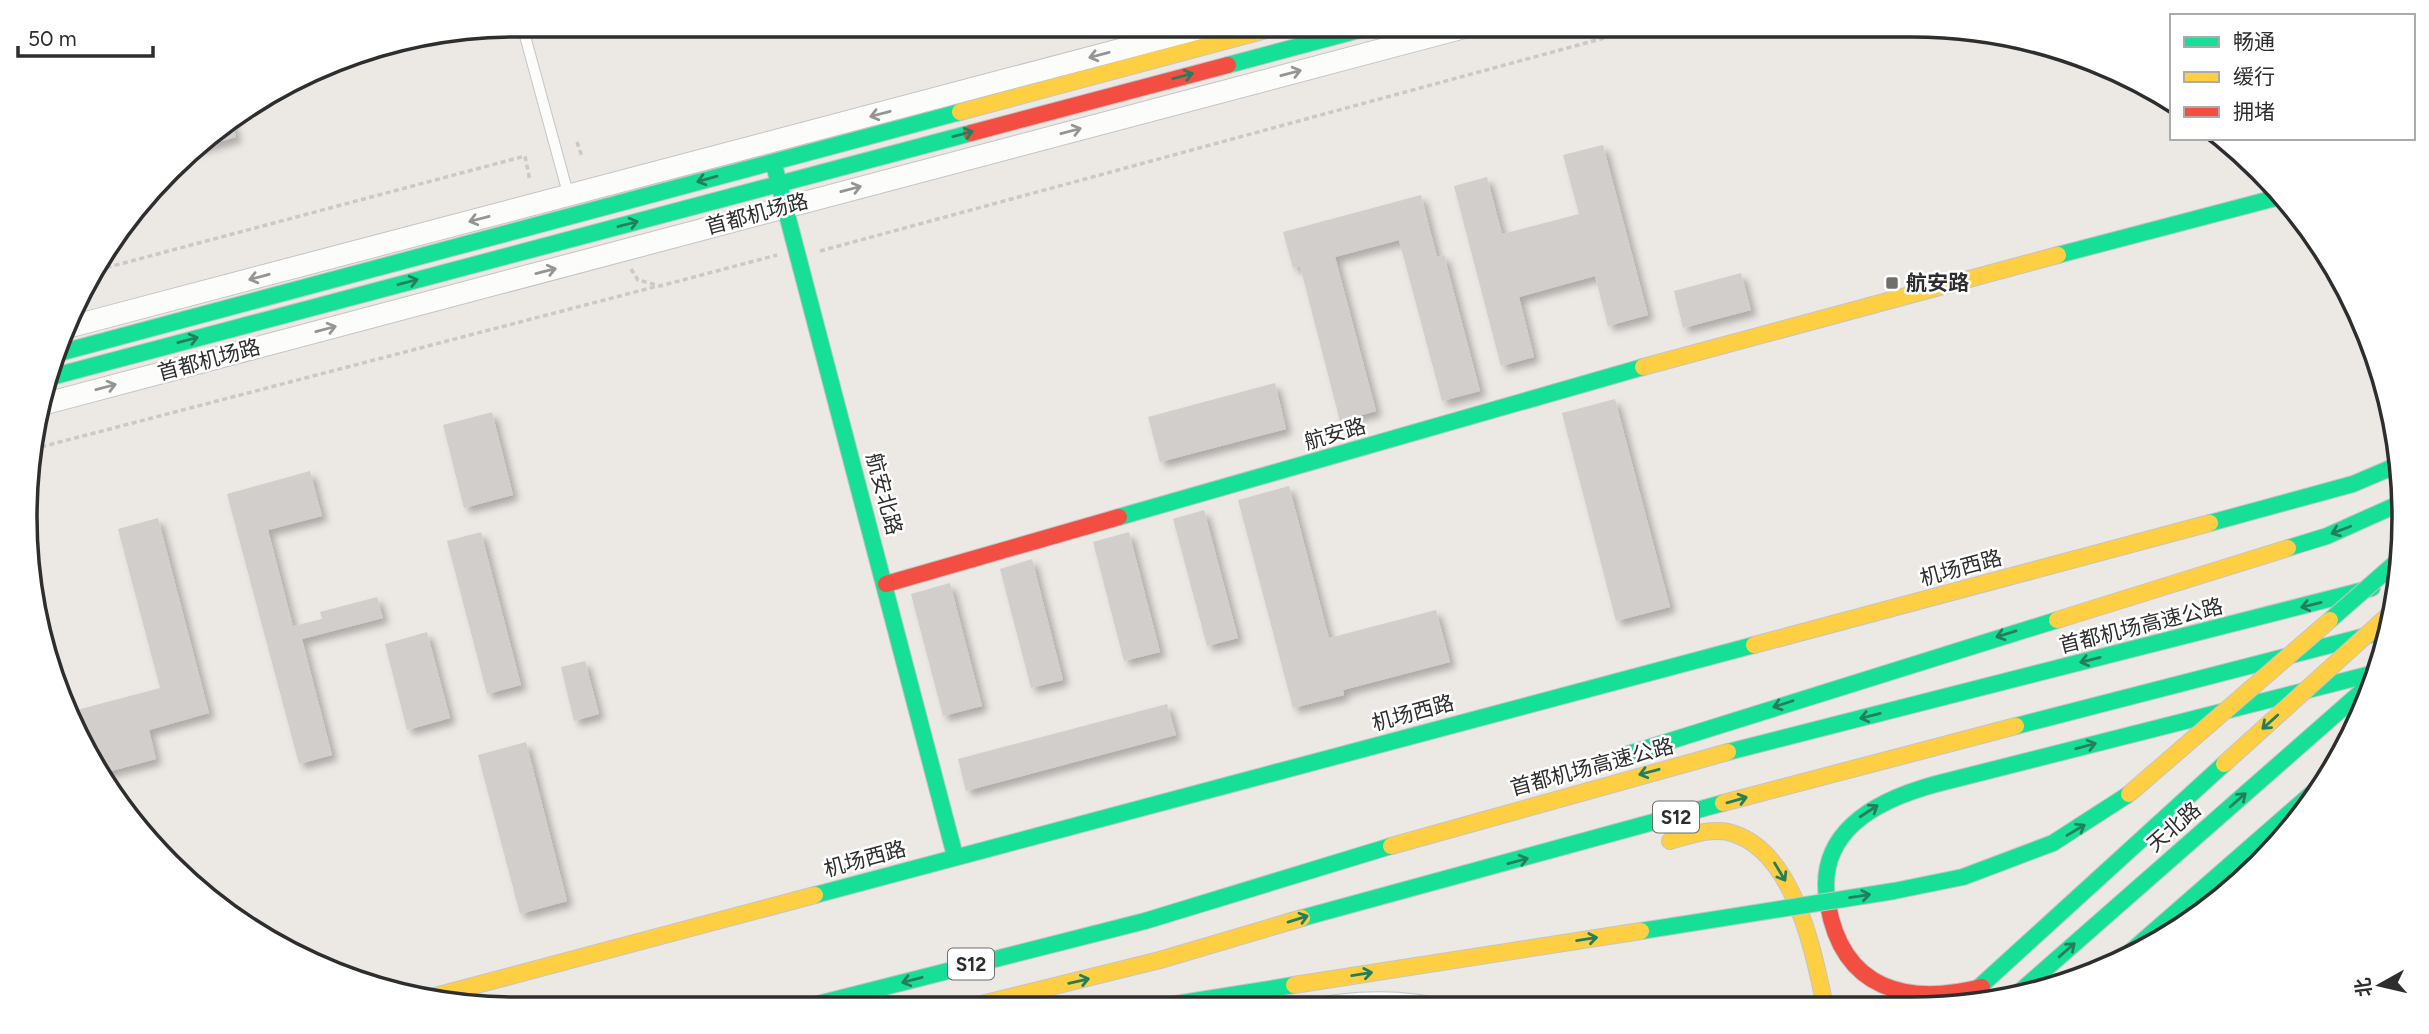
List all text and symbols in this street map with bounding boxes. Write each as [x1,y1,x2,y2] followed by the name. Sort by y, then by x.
[18,14,152,58] scale bar
[2170,14,2415,140] legend
[28,26,77,51] text: 50 m
[2233,29,2275,54] text: 畅通
[1088,49,1111,62] one-way arrow
[2233,64,2275,89] text: 缓行
[1279,66,1302,79] one-way arrow
[1171,69,1194,82] one-way arrow
[2233,99,2275,124] text: 拥堵
[869,108,891,121] one-way arrow
[1059,124,1082,137] one-way arrow
[951,127,974,140] one-way arrow
[696,173,719,186] one-way arrow
[839,182,862,195] one-way arrow
[703,188,811,239] street label: 首都机场路
[468,213,491,226] one-way arrow
[616,216,638,229] one-way arrow
[534,264,557,277] one-way arrow
[1906,270,1969,295] place label: 航安路
[248,271,271,284] one-way arrow
[396,275,419,288] one-way arrow
[1884,275,1900,291] marker: 航安路
[315,321,337,334] one-way arrow
[176,333,199,346] one-way arrow
[155,334,263,385] street label: 首都机场路
[94,380,117,393] one-way arrow
[1301,413,1369,454] street label: 航安路
[862,450,907,538] street label: 航安北路
[2330,525,2352,538] one-way arrow
[1917,545,2005,590] street label: 机场西路
[2056,593,2225,658] street label: 首都机场高速公路
[2300,599,2323,612] one-way arrow
[1996,629,2018,641] one-way arrow
[2079,654,2102,667] one-way arrow
[1369,690,1457,735] street label: 机场西路
[1772,699,1794,712] one-way arrow
[1859,710,1882,723] one-way arrow
[2262,714,2279,731] one-way arrow
[1507,733,1676,800] street label: 首都机场高速公路
[2074,739,2096,752] one-way arrow
[1638,766,1661,779] one-way arrow
[2229,791,2246,808] one-way arrow
[1725,792,1747,805] one-way arrow
[2142,797,2206,857] street label: 天北路
[1653,802,1699,832] road number: S12
[1858,804,1878,818] one-way arrow
[2065,822,2085,836] one-way arrow
[821,836,909,881] street label: 机场西路
[1506,854,1528,867] one-way arrow
[1774,862,1788,882] one-way arrow
[1848,889,1871,902] one-way arrow
[1286,912,1308,925] one-way arrow
[1575,932,1598,945] one-way arrow
[2058,942,2076,958] one-way arrow
[948,948,994,980] road number: S12
[2345,950,2415,1020] north arrow
[1350,967,1373,980] one-way arrow
[1067,973,1090,987] one-way arrow
[901,974,923,987] one-way arrow
[2351,976,2376,998] text: 北

